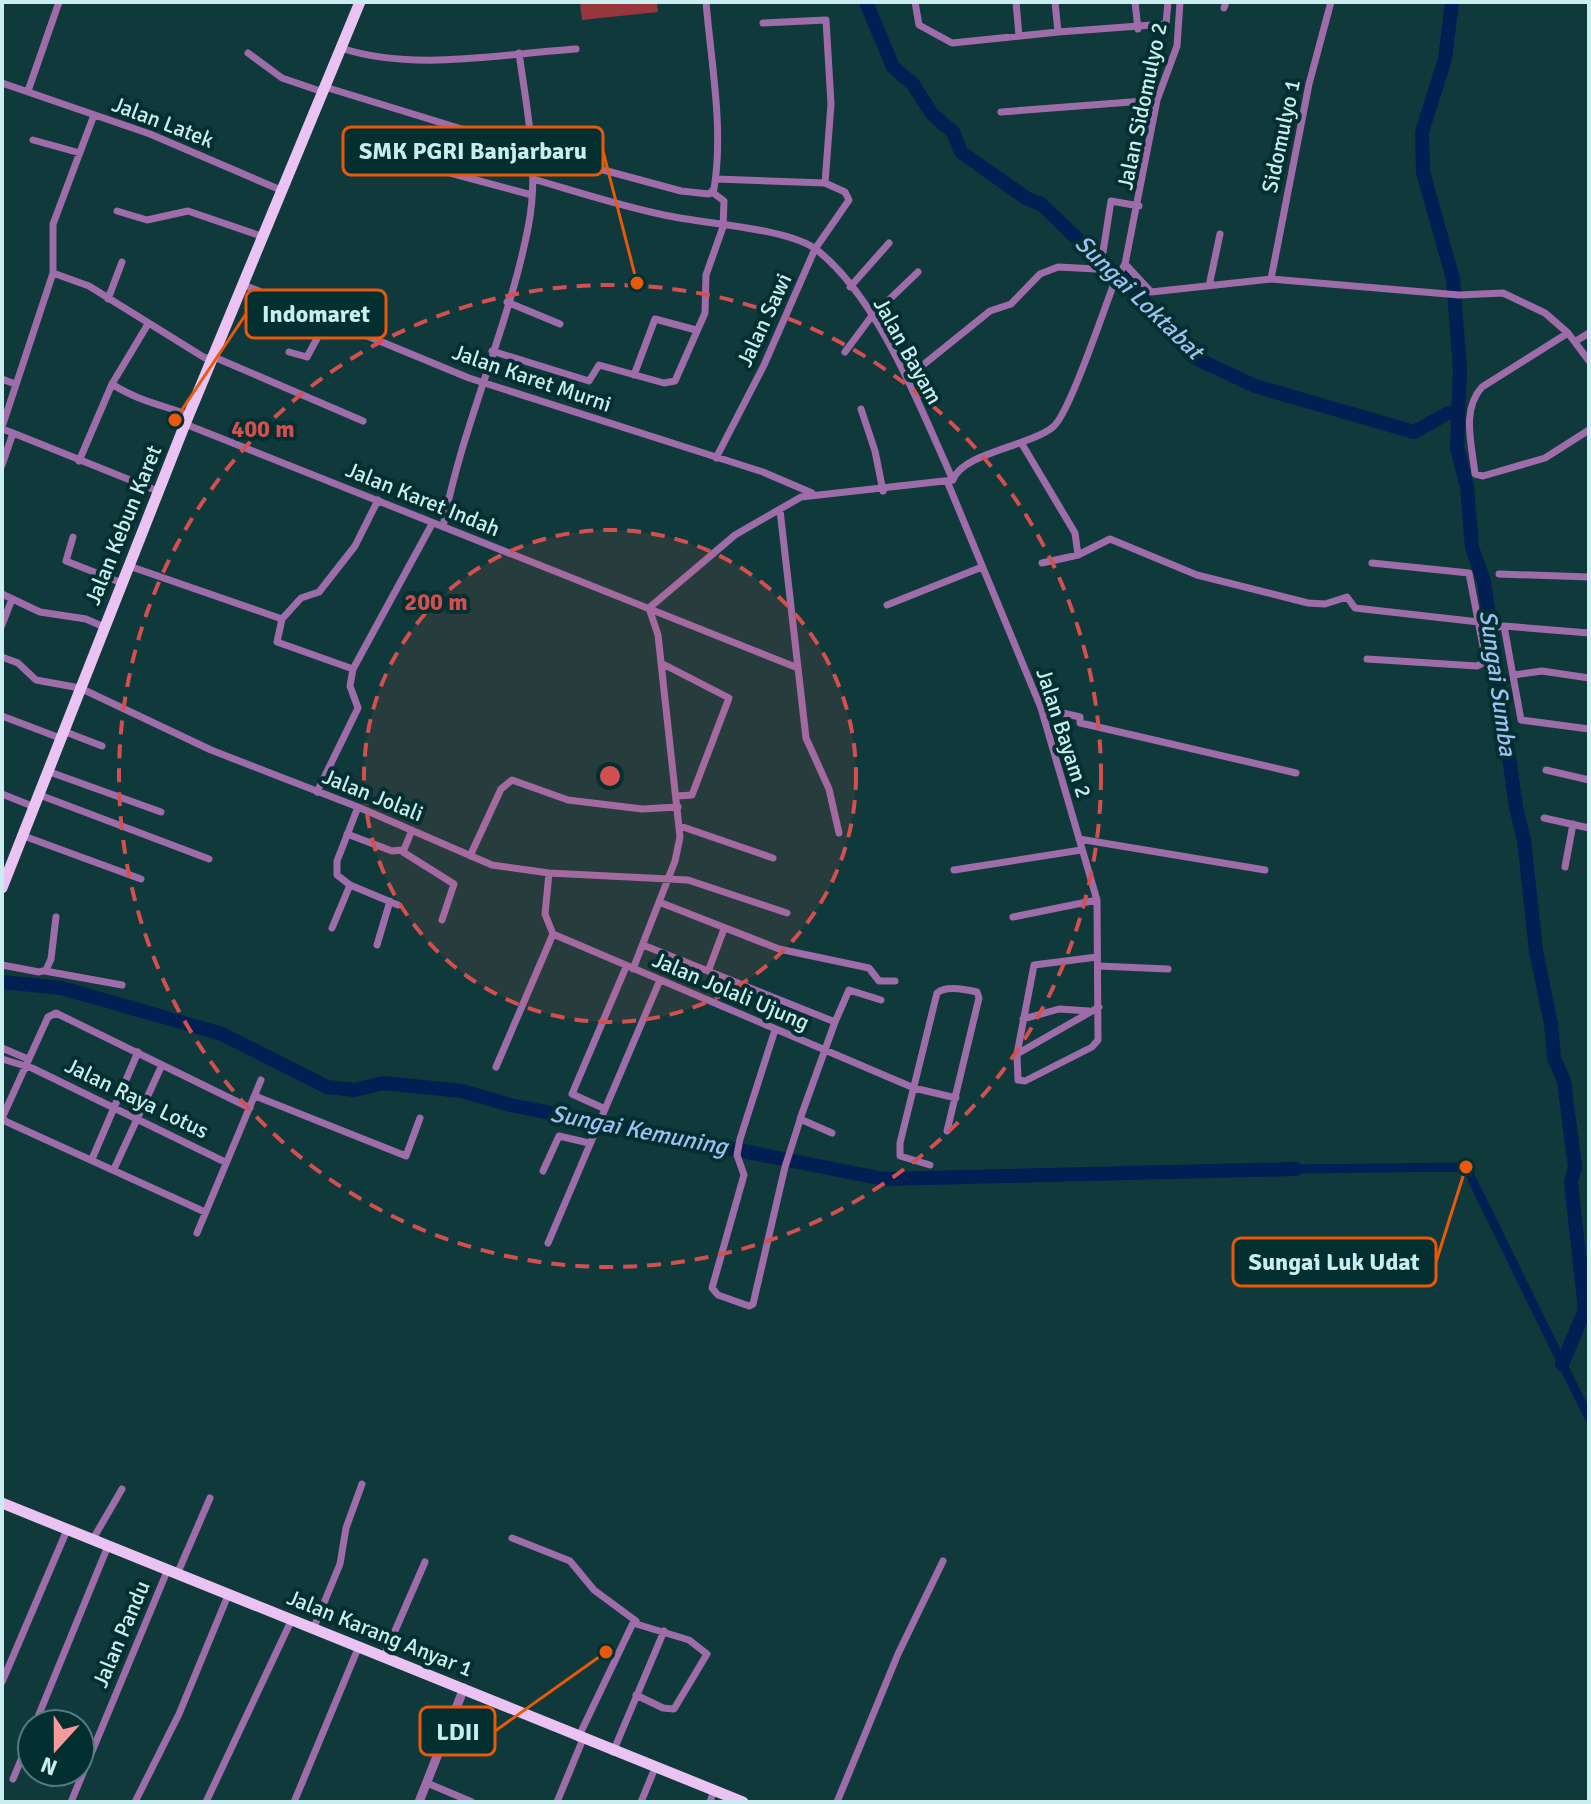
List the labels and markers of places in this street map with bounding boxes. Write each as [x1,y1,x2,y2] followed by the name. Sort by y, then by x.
[343,127,603,175] callout: SMK PGRI Banjarbaru
[246,290,386,338] callout: Indomaret
[596,762,624,790] centre of rings
[1233,1238,1436,1286] callout: Sungai Luk Udat
[420,1707,495,1755] callout: LDII

